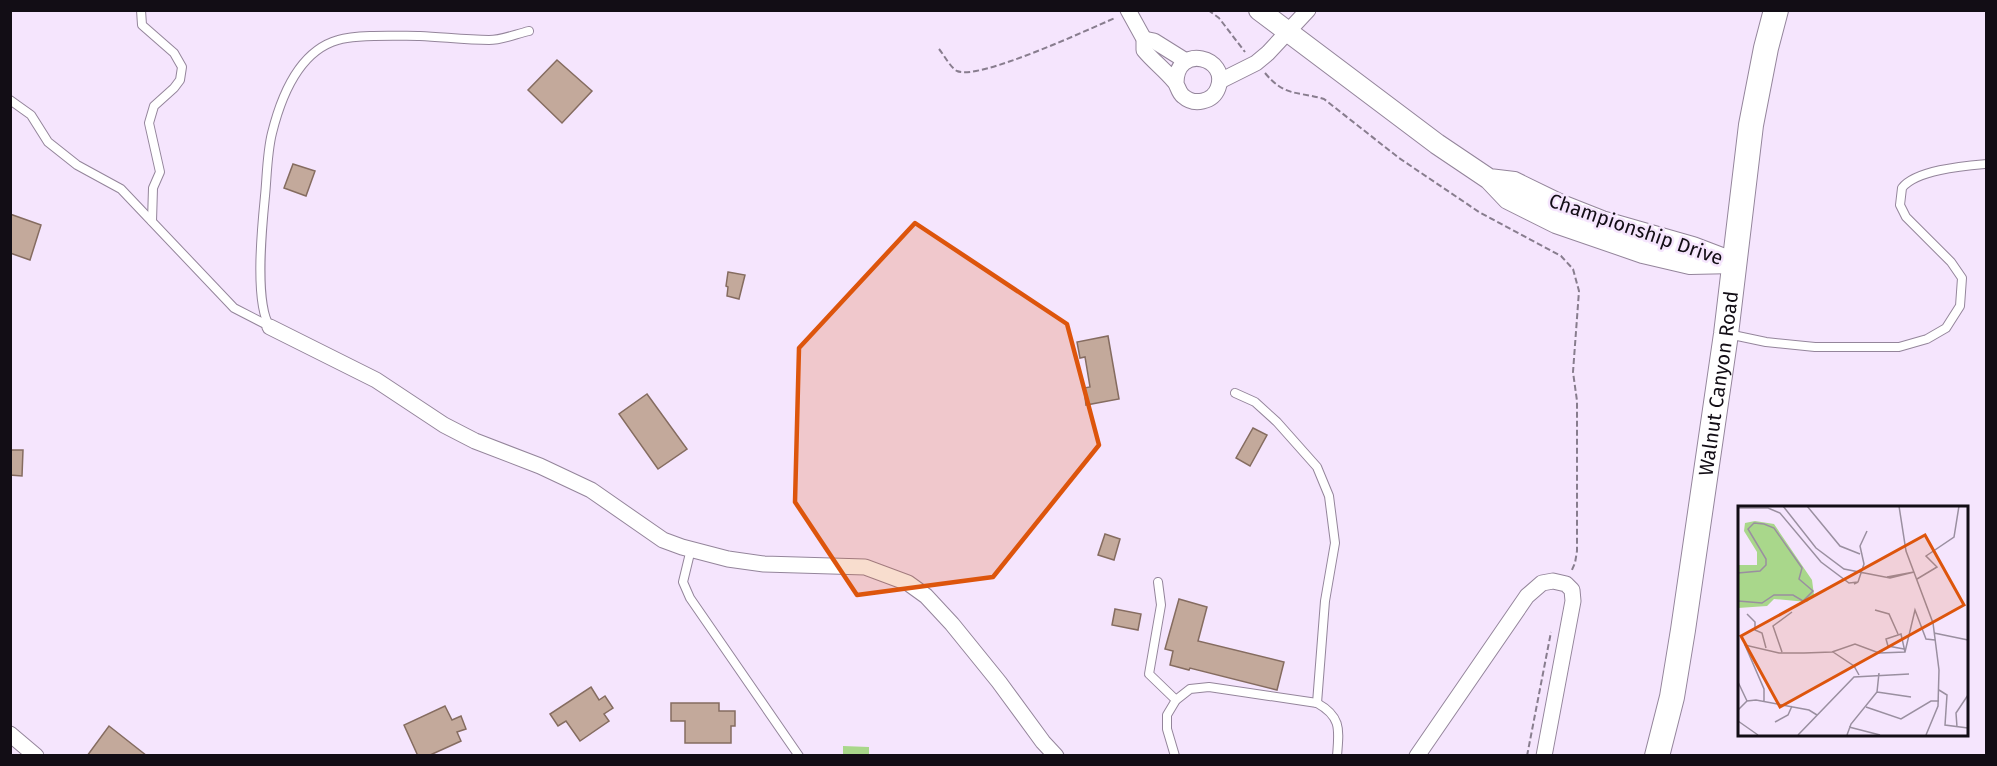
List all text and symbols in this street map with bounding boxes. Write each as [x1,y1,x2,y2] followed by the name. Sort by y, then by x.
[1546,188,1726,270] street label: Championship Drive
[1694,289,1743,477] street label: Walnut Canyon Road
[1738,506,1967,736] inset map

